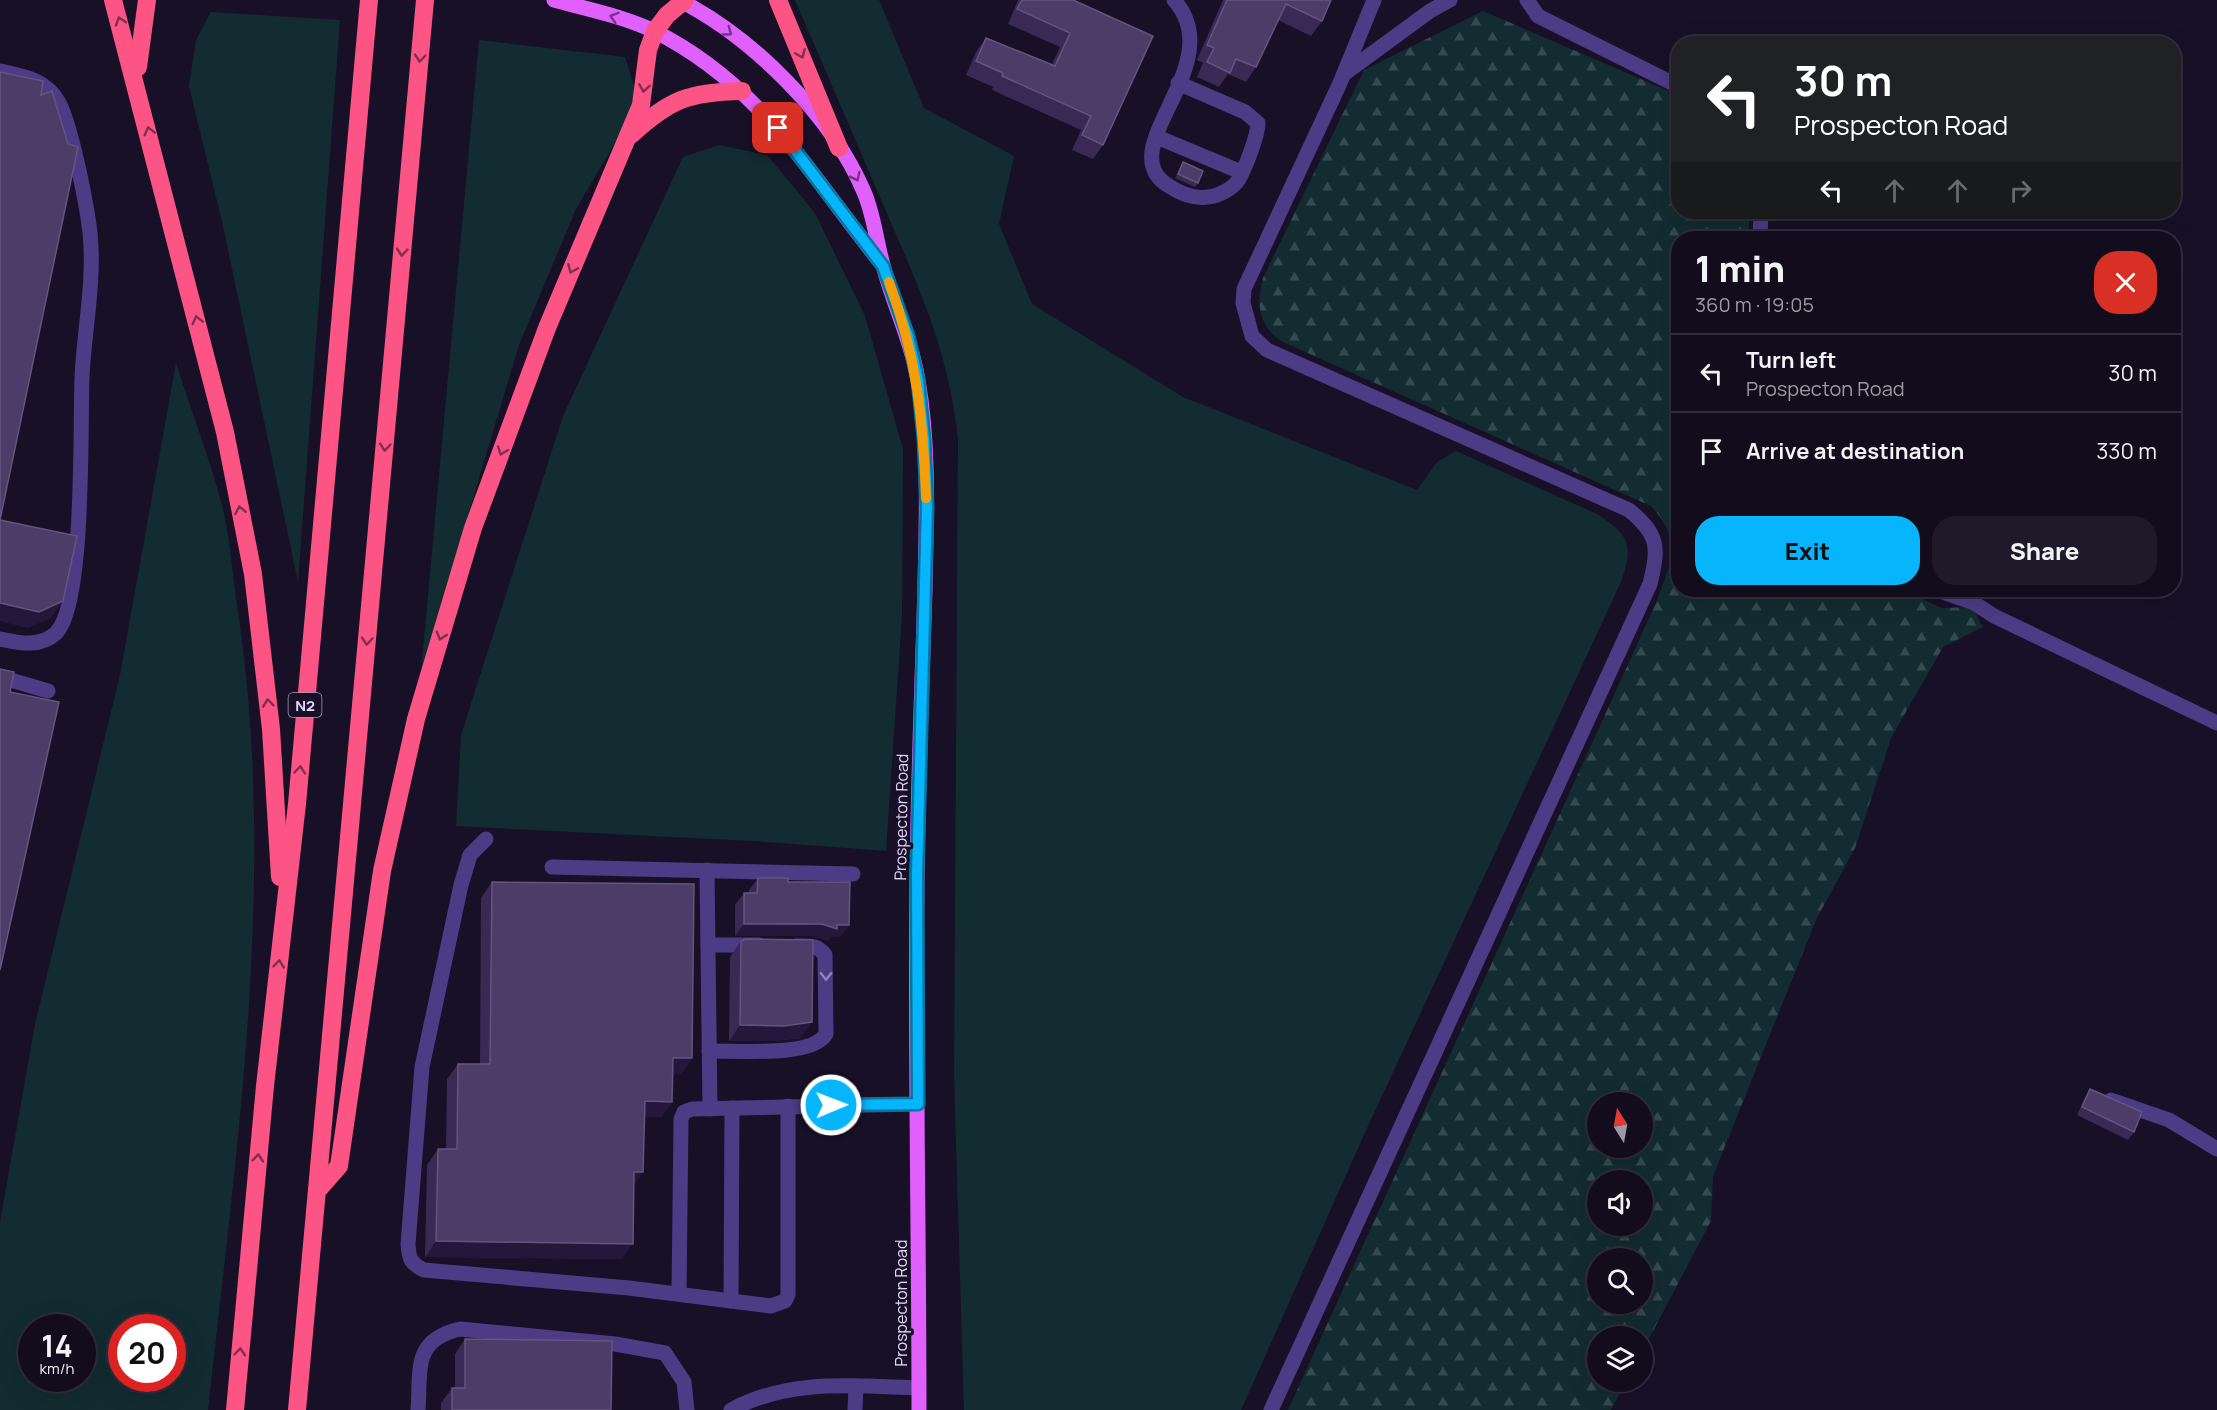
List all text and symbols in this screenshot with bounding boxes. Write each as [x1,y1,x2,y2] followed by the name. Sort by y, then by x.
[610,12,620,24] one-way arrow
[115,16,127,27] one-way arrow
[721,25,732,36] one-way arrow
[794,47,806,58] one-way arrow
[1794,51,1892,109] text: 30 m
[414,54,427,63] one-way arrow
[1695,60,1773,138] icon: left
[638,83,651,93] one-way arrow
[752,102,803,153] pin
[1794,106,2008,143] text: Prospecton Road
[761,111,794,144] icon: arrive
[143,126,156,136] one-way arrow
[849,170,860,181] one-way arrow
[1815,174,1848,207] icon: left
[1878,174,1911,207] icon: ahead
[1941,174,1974,207] icon: ahead
[2004,174,2037,207] icon: right
[1695,244,1785,293] text: 1 min
[396,248,409,257] one-way arrow
[2094,251,2157,314] button: close
[567,263,579,274] one-way arrow
[1695,291,1814,318] text: 360 m · 19:05
[191,315,204,325] one-way arrow
[1746,345,1836,375] text: Turn left
[1695,357,1728,390] icon: left
[2108,358,2157,388] text: 30 m
[1746,375,1905,402] text: Prospecton Road
[1695,435,1728,468] icon: arrive
[1746,436,1964,466] text: Arrive at destination
[2096,436,2157,466] text: 330 m
[379,442,392,451] one-way arrow
[496,445,509,456] one-way arrow
[234,505,247,515] one-way arrow
[1695,516,1920,585] button: Exit
[1932,516,2157,585] button: Share
[436,630,448,641] one-way arrow
[361,636,374,645] one-way arrow
[288,693,322,717] road number: N2
[262,698,275,707] one-way arrow
[889,753,913,881] street label: Prospecton Road
[293,765,306,774] one-way arrow
[272,959,285,968] one-way arrow
[819,972,832,981] one-way arrow
[799,1073,863,1137] position arrow
[1587,1092,1653,1158] north arrow
[1587,1092,1653,1392] map controls
[251,1153,264,1162] one-way arrow
[1587,1170,1653,1236] button: sound
[890,1240,912,1366] street label: Prospecton Road
[1587,1248,1653,1314] button: search
[108,1314,186,1392] speed limit sign: 20
[41,1325,73,1366] text: 14
[1587,1326,1653,1392] button: layers
[233,1347,246,1356] one-way arrow
[40,1358,74,1379] text: km/h

